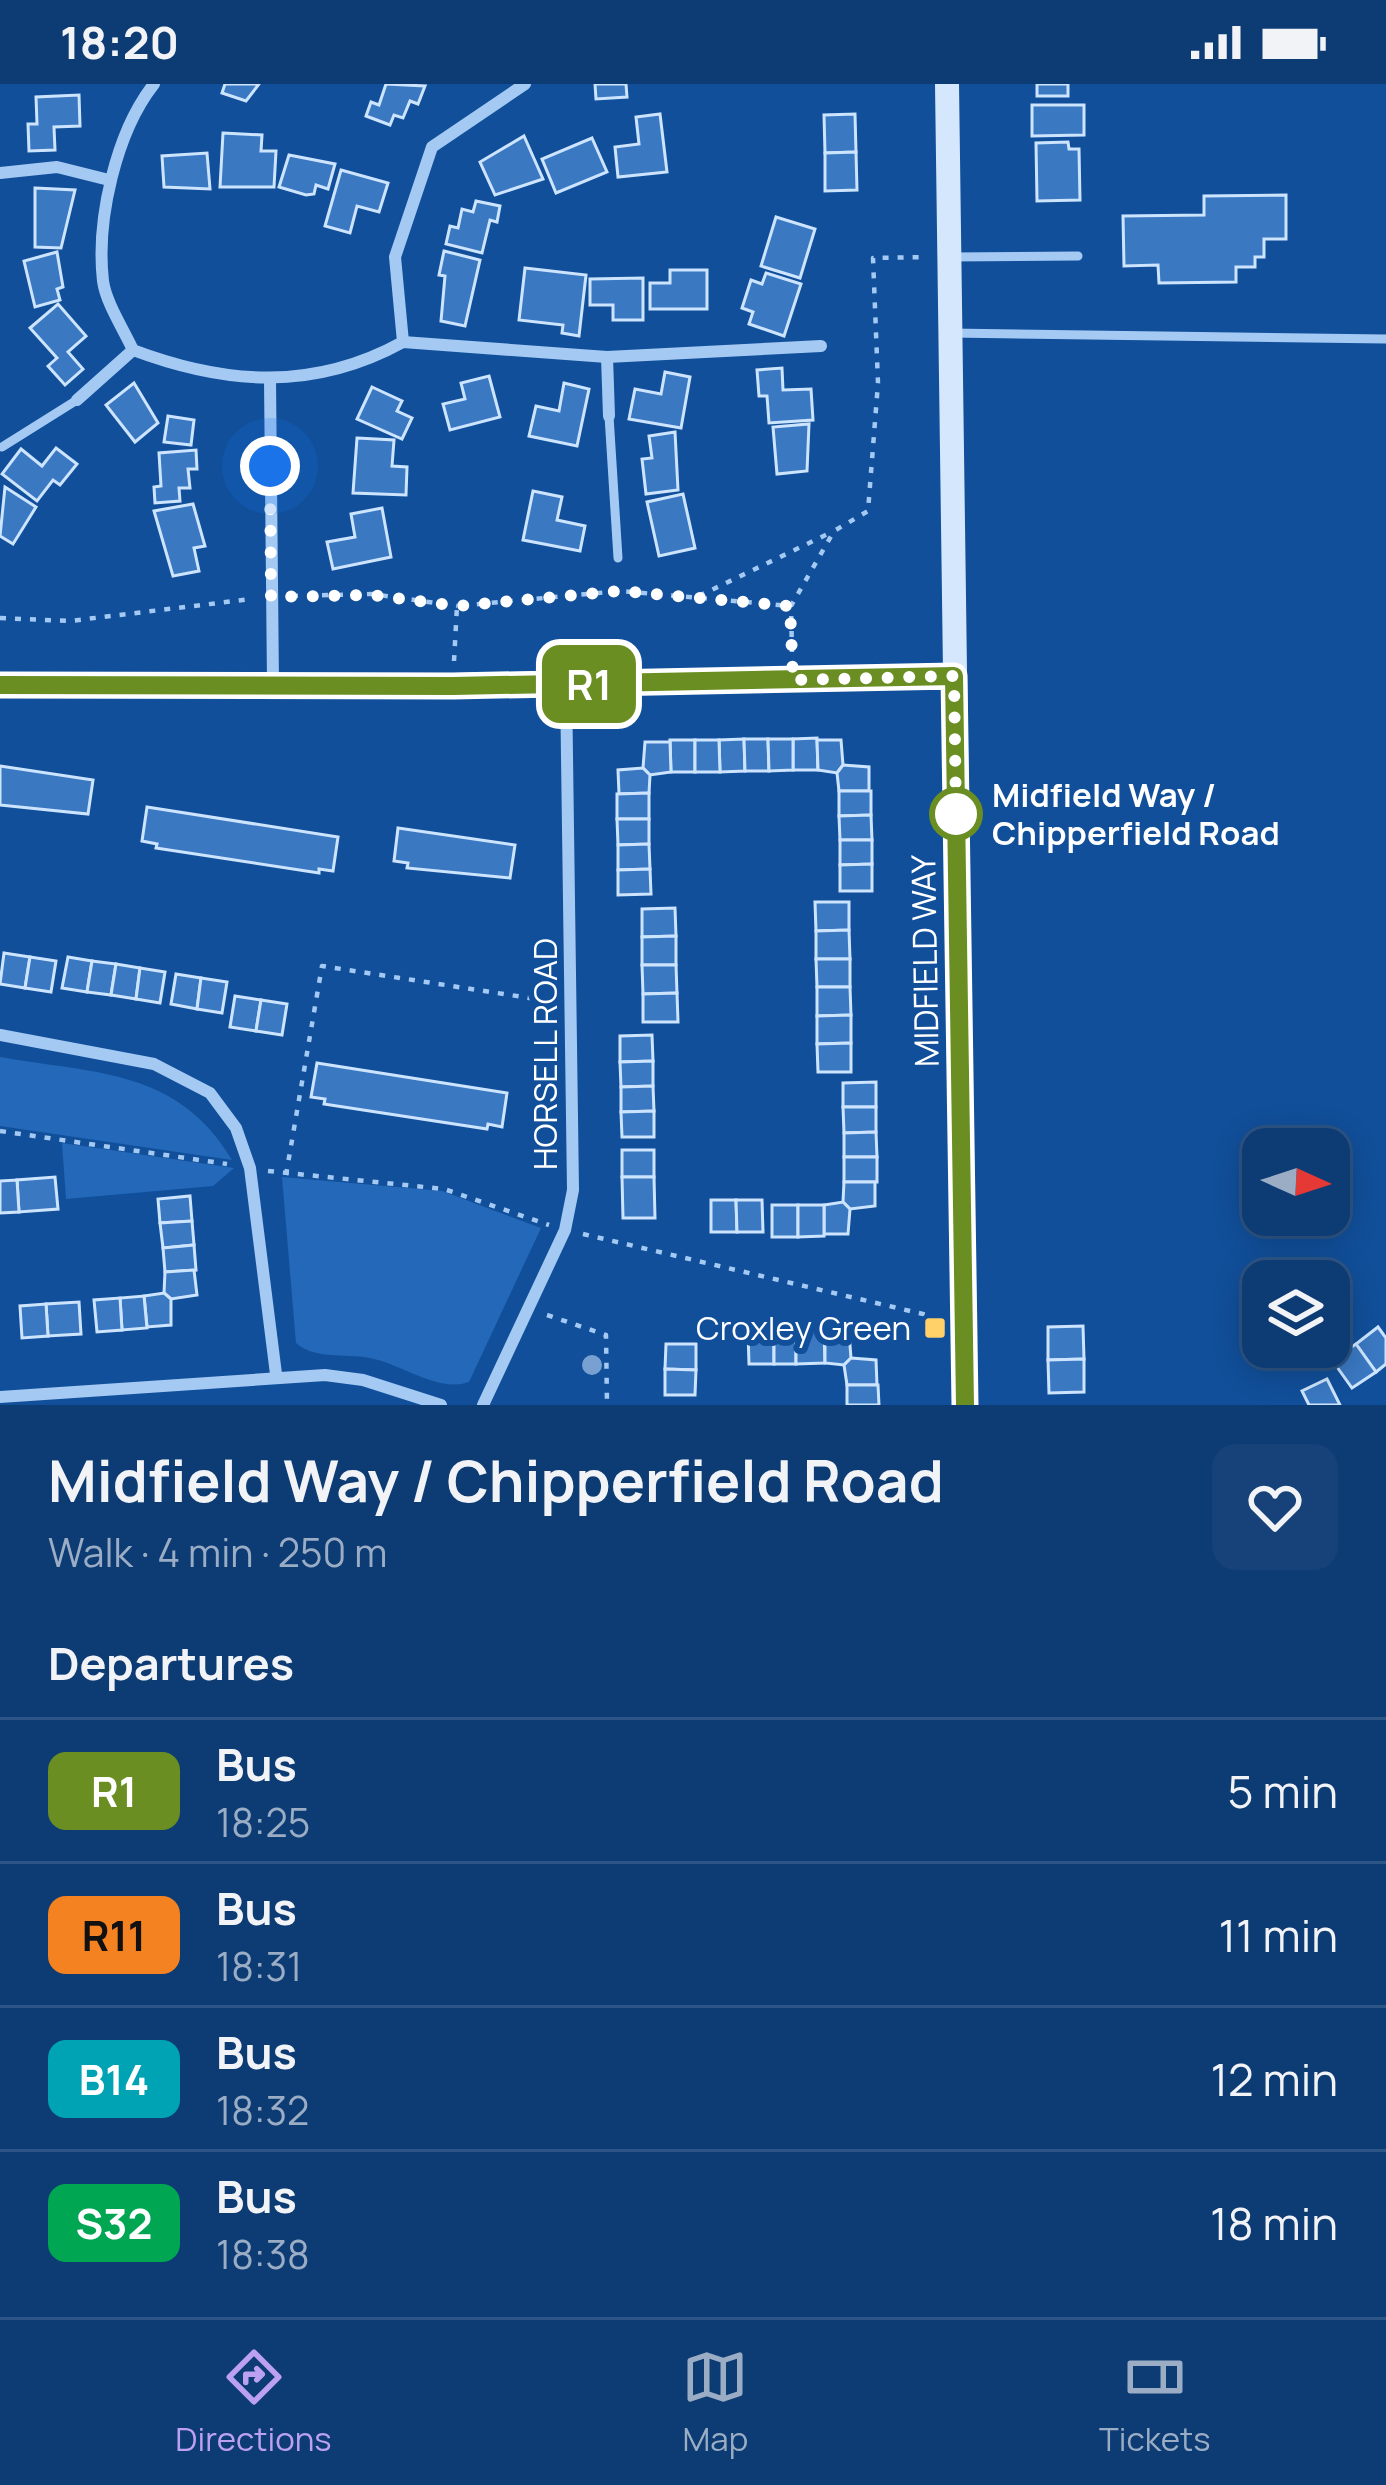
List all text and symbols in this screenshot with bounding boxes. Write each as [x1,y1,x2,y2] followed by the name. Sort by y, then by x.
[60,11,179,73] text: 18:20
[240,436,300,496] your location
[535,645,643,723] line badge: R1
[566,655,612,713] text: R1
[992,772,1280,855] place label: Midfield Way / Chipperfield Road
[931,789,981,839] marker: Midfield Way / Chipperfield Road
[900,854,949,1067] street label: MIDFIELD WAY
[522,938,567,1170] street label: HORSELL ROAD
[1242,1128,1350,1236] north arrow
[1242,1128,1350,1368] map controls
[1242,1260,1350,1368] button: layers
[696,1305,911,1350] place label: Croxley Green
[922,1315,948,1341] marker: Croxley Green
[48,1441,944,1519] text: Midfield Way / Chipperfield Road
[1212,1444,1338,1570] button: heart
[48,1525,387,1579] text: Walk · 4 min · 250 m
[48,1632,294,1694] text: Departures
[216,1733,297,1795] text: Bus
[1228,1760,1338,1822] text: 5 min
[91,1762,137,1820] text: R1
[216,1795,310,1849] text: 18:25
[216,1877,297,1939] text: Bus
[1219,1904,1338,1966] text: 11 min
[82,1906,146,1964] text: R11
[216,1939,302,1993] text: 18:31
[216,2021,297,2083] text: Bus
[1210,2048,1338,2110] text: 12 min
[79,2050,149,2108] text: B14
[216,2083,309,2137] text: 18:32
[216,2165,297,2227] text: Bus
[1210,2192,1338,2254] text: 18 min
[75,2194,153,2252] text: S32
[216,2227,310,2281] text: 18:38
[175,2344,332,2461] tab: Directions
[682,2344,748,2461] tab: Map
[1099,2344,1211,2461] tab: Tickets

